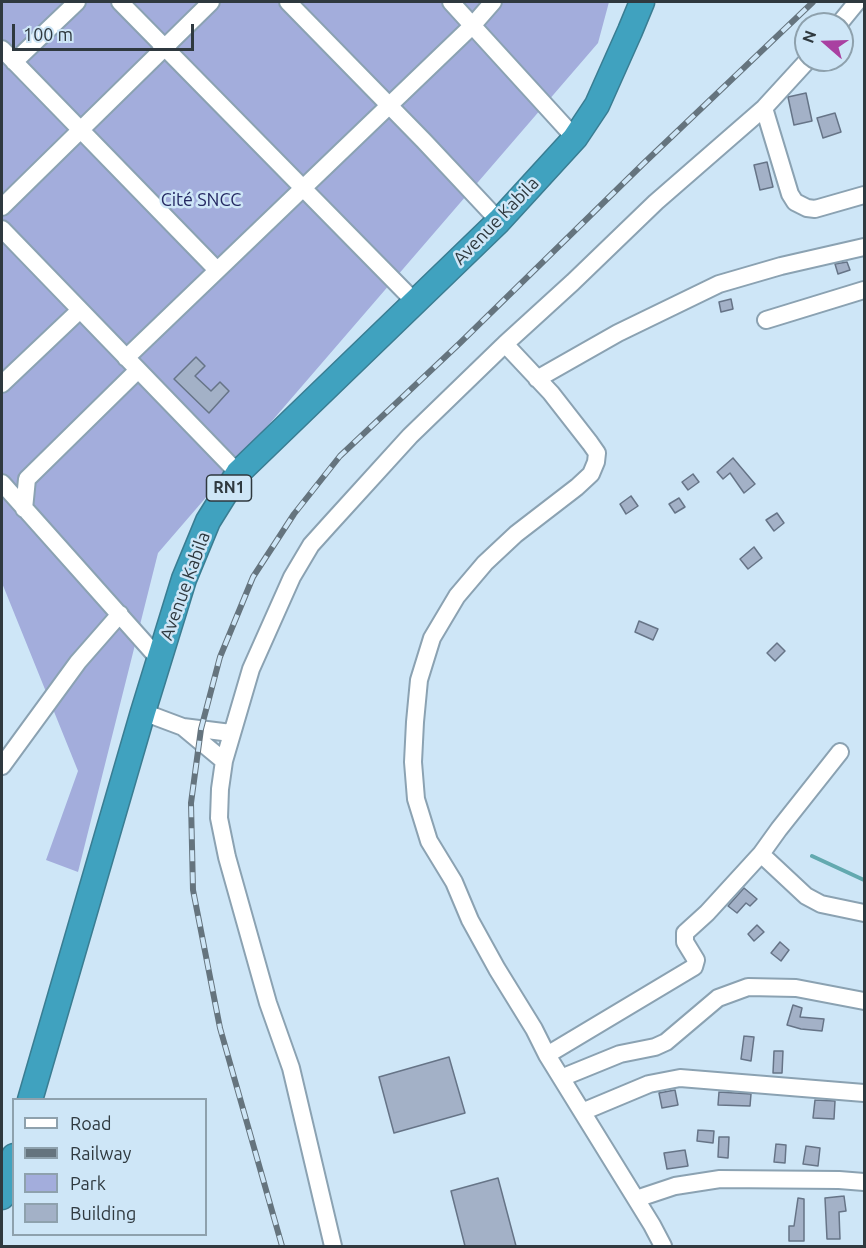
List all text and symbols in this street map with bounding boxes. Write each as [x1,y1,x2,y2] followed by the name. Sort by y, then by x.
[15,12,196,50] scale bar
[794,12,854,72] north arrow
[23,24,73,44] text: 100 m
[798,28,819,45] text: N
[449,173,543,269] street label: Avenue Kabila
[161,189,241,211] park label: Cité SNCC
[206,475,252,501] road number: RN1
[155,529,215,643] street label: Avenue Kabila
[12,1098,207,1236] legend
[70,1113,112,1133] text: Road
[70,1143,131,1163] text: Railway
[70,1173,106,1193] text: Park
[70,1203,136,1223] text: Building

